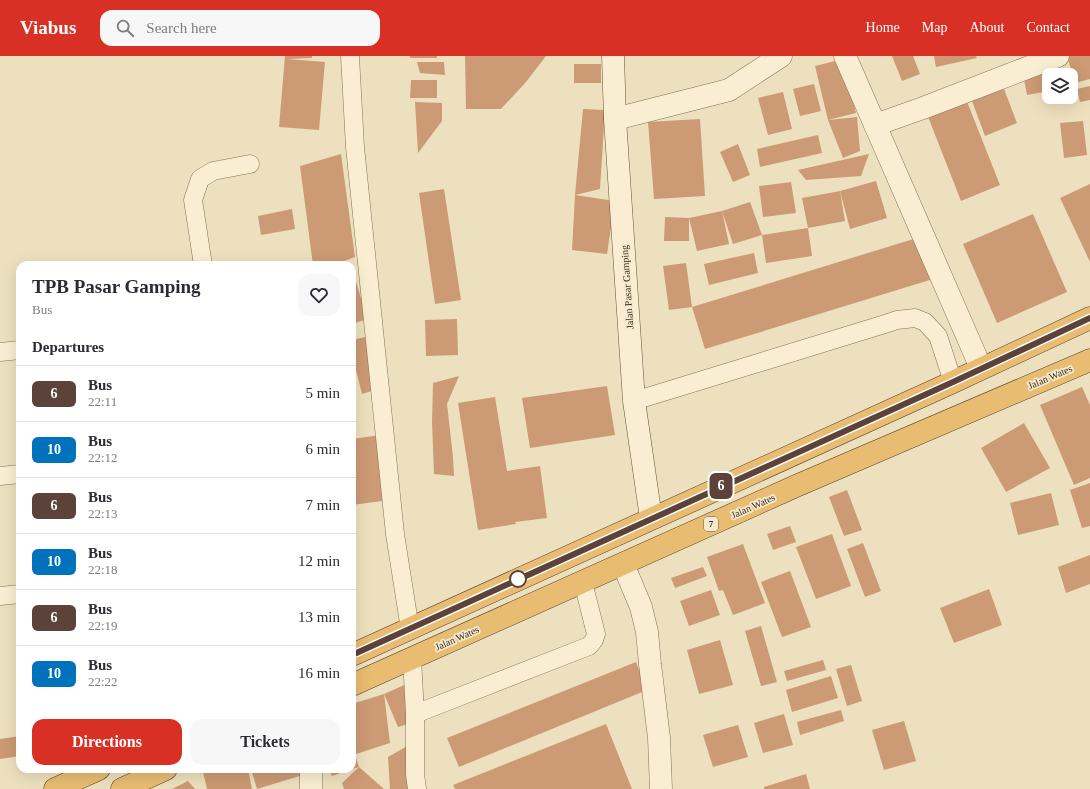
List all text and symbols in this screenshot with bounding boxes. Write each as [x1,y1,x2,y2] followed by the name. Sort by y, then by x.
[100,10,380,46] search box
[20,17,76,38] text: Viabus
[114,17,136,39] icon: search
[146,20,217,36] text: Search here
[866,20,900,35] text: Home
[922,20,947,35] text: Map
[969,20,1004,35] text: About
[1026,20,1070,35] text: Contact
[1042,68,1078,104] map controls
[1042,68,1078,104] button: layers
[619,245,635,329] street label: Jalan Pasar Gamping
[298,274,340,316] button: heart
[32,276,201,297] text: TPB Pasar Gamping
[32,302,52,317] text: Bus
[32,339,104,355] text: Departures
[1026,363,1074,391] street label: Jalan Wates
[88,377,112,393] text: Bus
[305,385,340,401] text: 5 min
[51,386,58,401] text: 6
[88,394,117,409] text: 22:11
[88,433,112,449] text: Bus
[305,441,340,457] text: 6 min
[47,442,61,457] text: 10
[88,450,118,465] text: 22:12
[708,473,734,499] line badge: 6
[718,478,725,493] text: 6
[88,489,112,505] text: Bus
[729,491,777,521] street label: Jalan Wates
[305,497,340,513] text: 7 min
[51,498,58,513] text: 6
[88,506,118,521] text: 22:13
[704,517,718,531] road number: 7
[88,545,112,561] text: Bus
[298,553,340,569] text: 12 min
[47,554,61,569] text: 10
[88,562,118,577] text: 22:18
[509,570,527,588] unlabelled marker
[88,601,112,617] text: Bus
[298,609,340,625] text: 13 min
[51,610,58,625] text: 6
[88,618,118,633] text: 22:19
[433,623,481,653] street label: Jalan Wates
[88,657,112,673] text: Bus
[298,665,340,681] text: 16 min
[47,666,61,681] text: 10
[88,674,118,689] text: 22:22
[32,719,182,765] button: Directions
[190,719,340,765] button: Tickets

